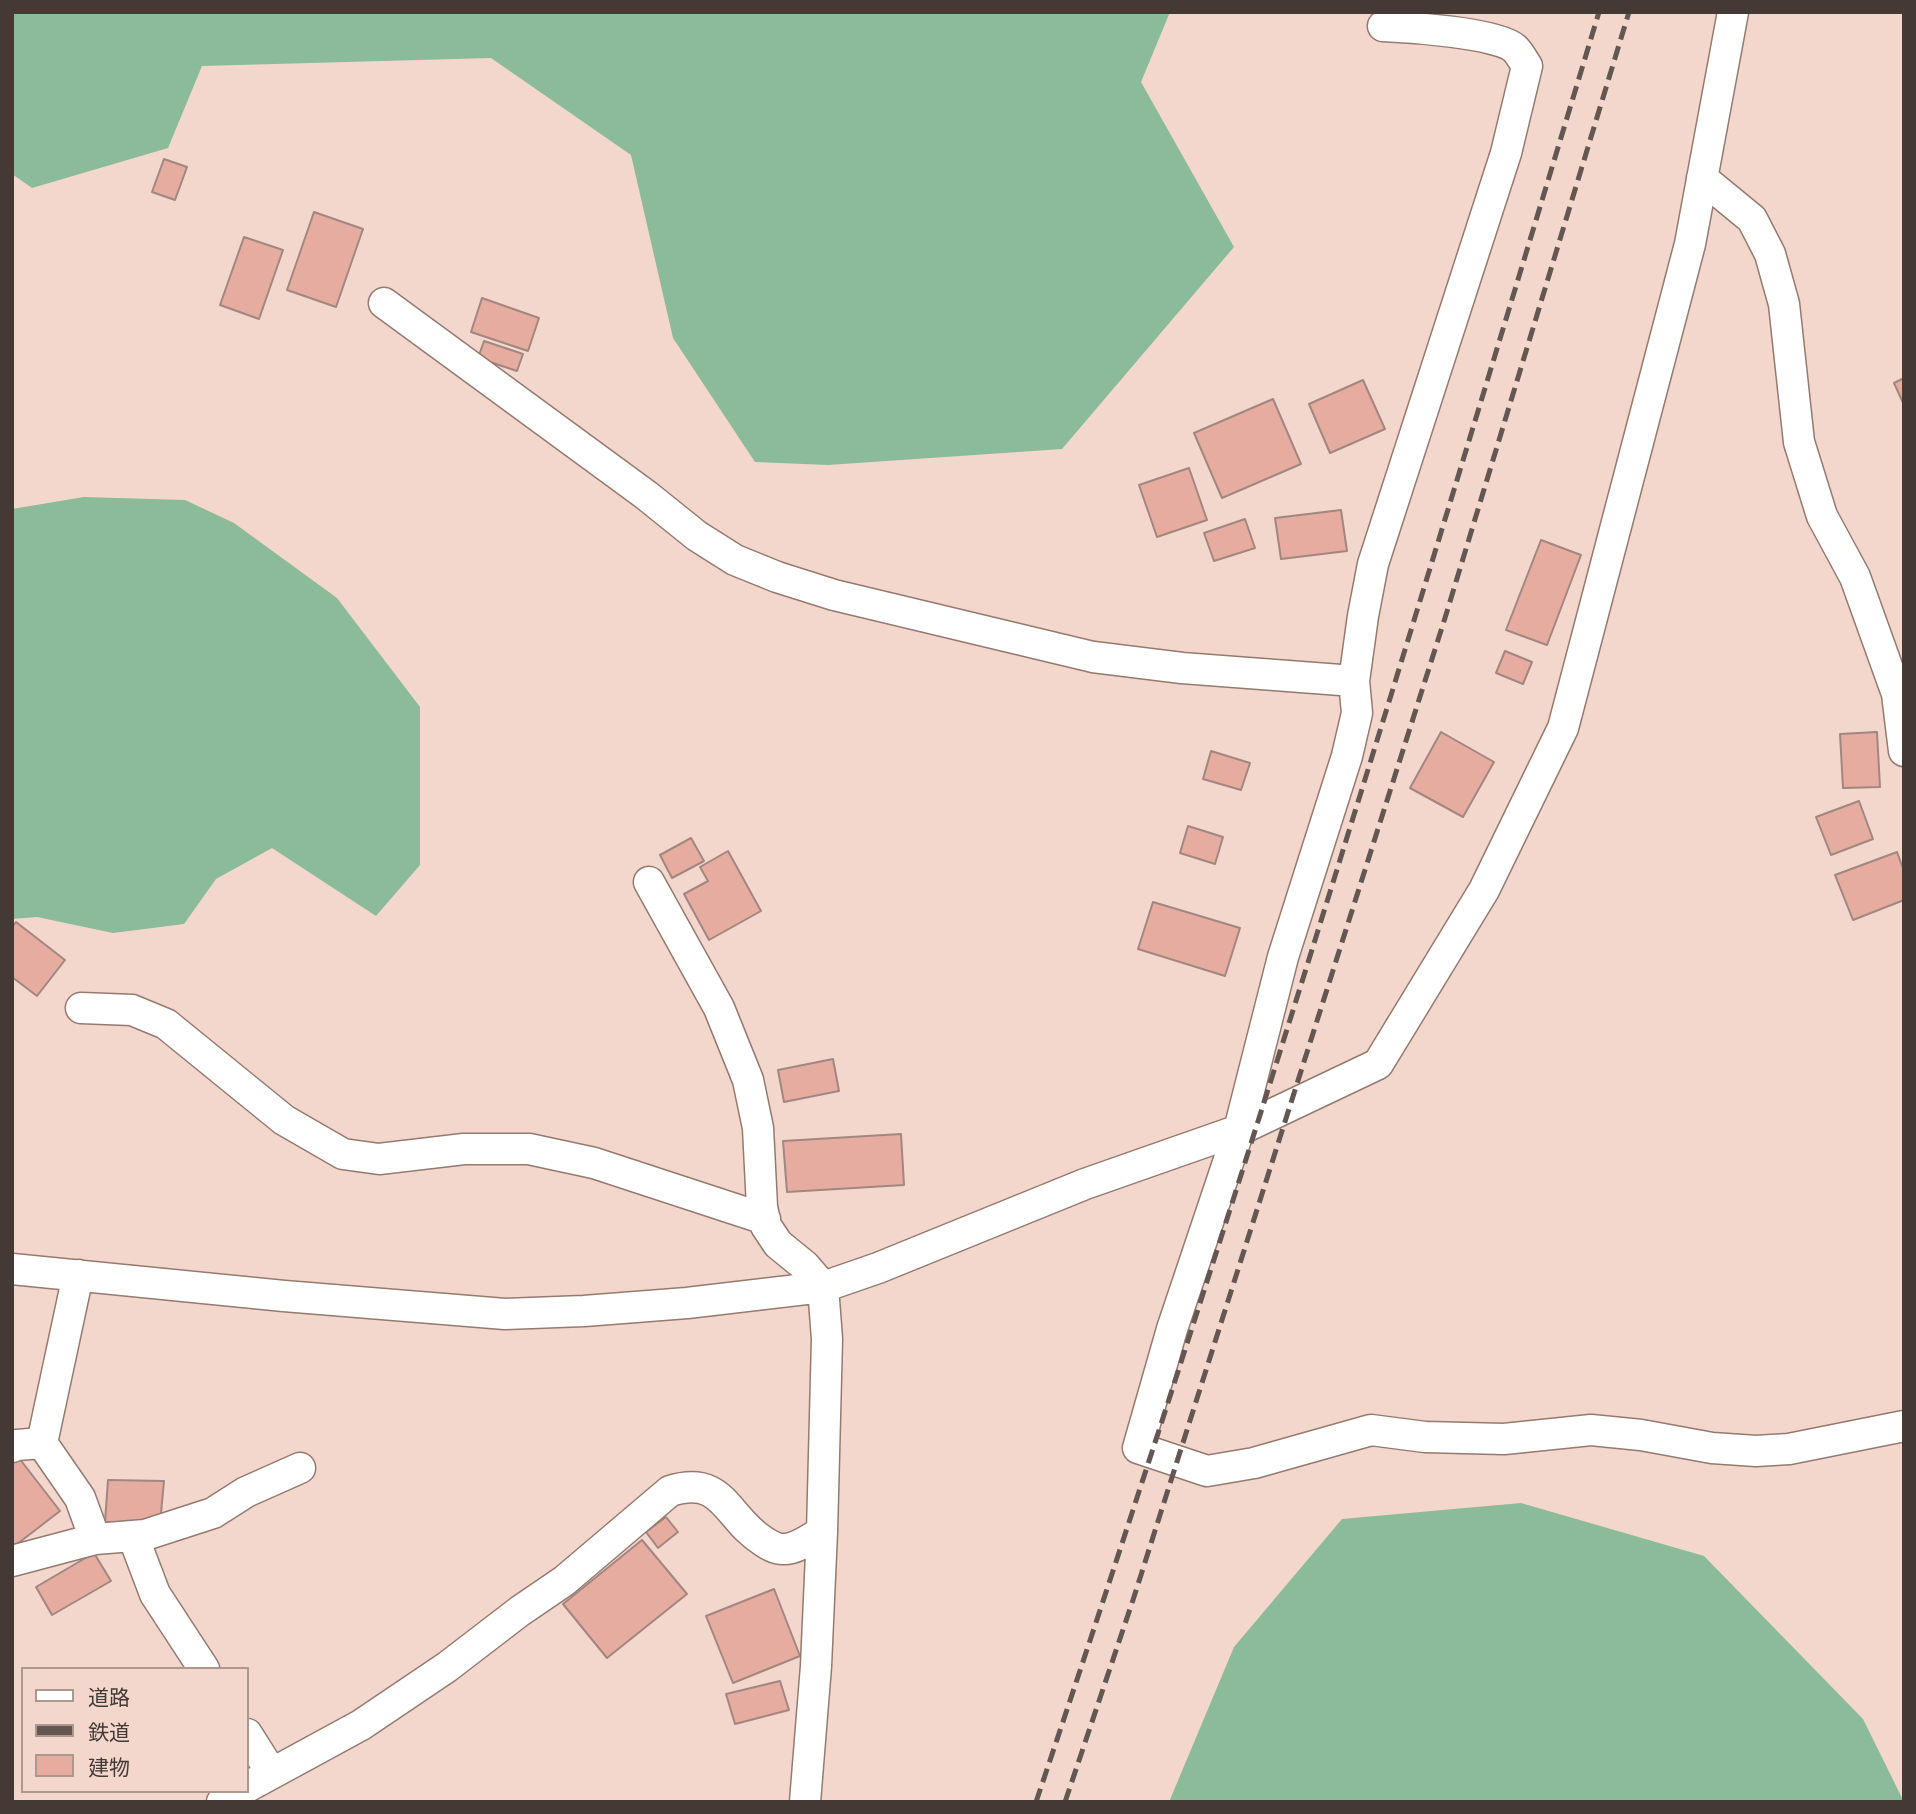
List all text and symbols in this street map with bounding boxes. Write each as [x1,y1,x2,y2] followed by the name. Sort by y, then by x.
[21,1667,248,1793] legend
[88,1685,130,1710] text: 道路
[88,1720,130,1745] text: 鉄道
[88,1755,130,1780] text: 建物

